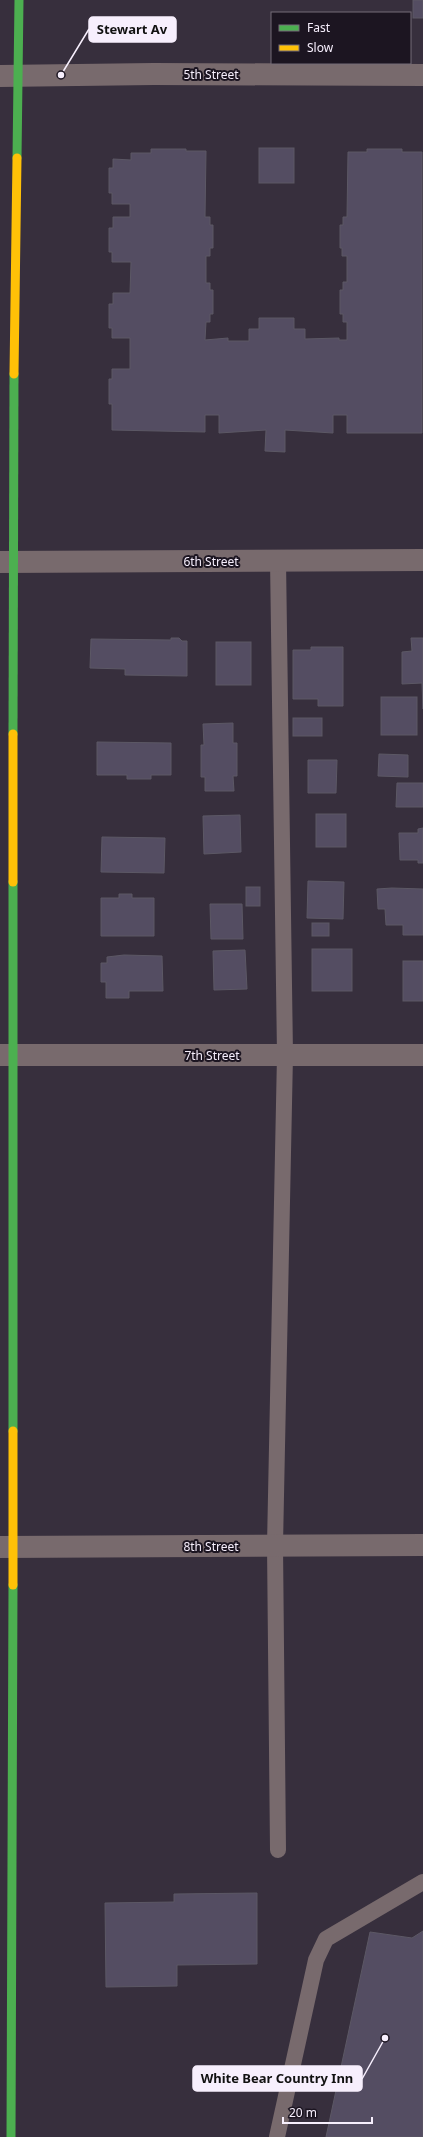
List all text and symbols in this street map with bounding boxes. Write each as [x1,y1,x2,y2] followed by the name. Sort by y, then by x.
[271,12,411,64] legend
[89,17,176,42] callout: Stewart Av
[307,19,331,36] text: Fast
[97,20,168,38] text: Stewart Av
[307,39,334,56] text: Slow
[183,66,239,83] street label: 5th Street
[183,553,239,570] street label: 6th Street
[184,1047,240,1064] street label: 7th Street
[183,1538,239,1555] street label: 8th Street
[193,2066,362,2091] callout: White Bear Country Inn
[201,2069,353,2087] text: White Bear Country Inn
[283,2099,372,2125] scale bar
[289,2104,317,2121] text: 20 m

